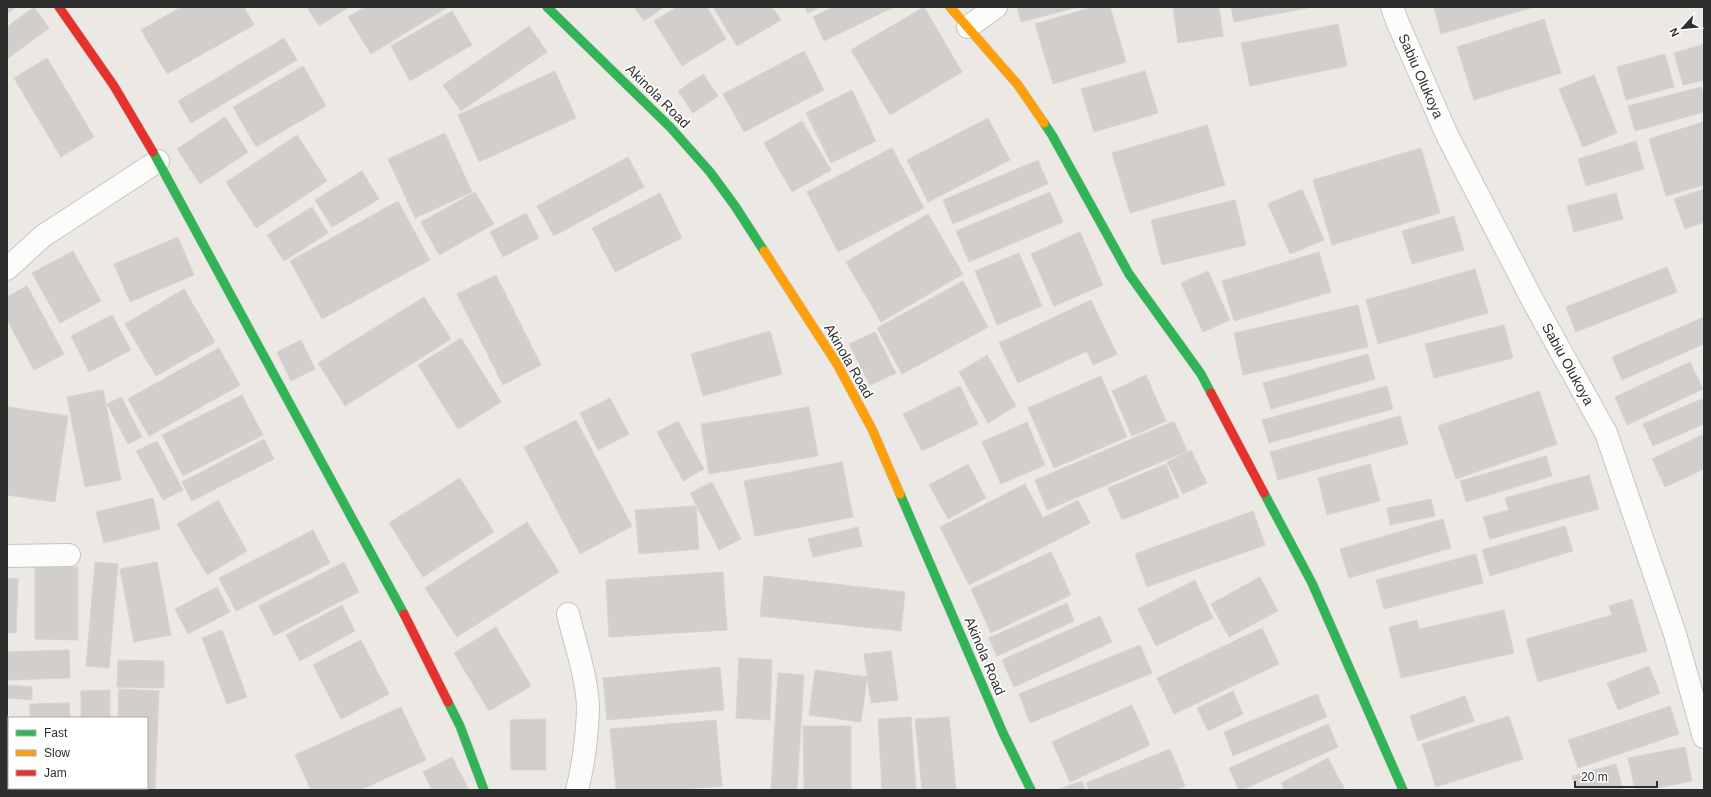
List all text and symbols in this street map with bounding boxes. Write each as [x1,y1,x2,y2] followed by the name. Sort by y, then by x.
[1663,8,1703,48] north arrow
[1667,26,1681,39] text: N
[1395,31,1447,121] street label: Sabiu Olukoya
[623,61,693,131] street label: Akinola Road
[1539,320,1597,408] street label: Sabiu Olukoya
[821,321,877,401] street label: Akinola Road
[961,615,1009,697] street label: Akinola Road
[8,717,148,789] legend
[44,726,68,740] text: Fast
[44,746,70,760] text: Slow
[1575,763,1657,789] scale bar
[44,766,67,780] text: Jam
[1581,770,1608,784] text: 20 m

